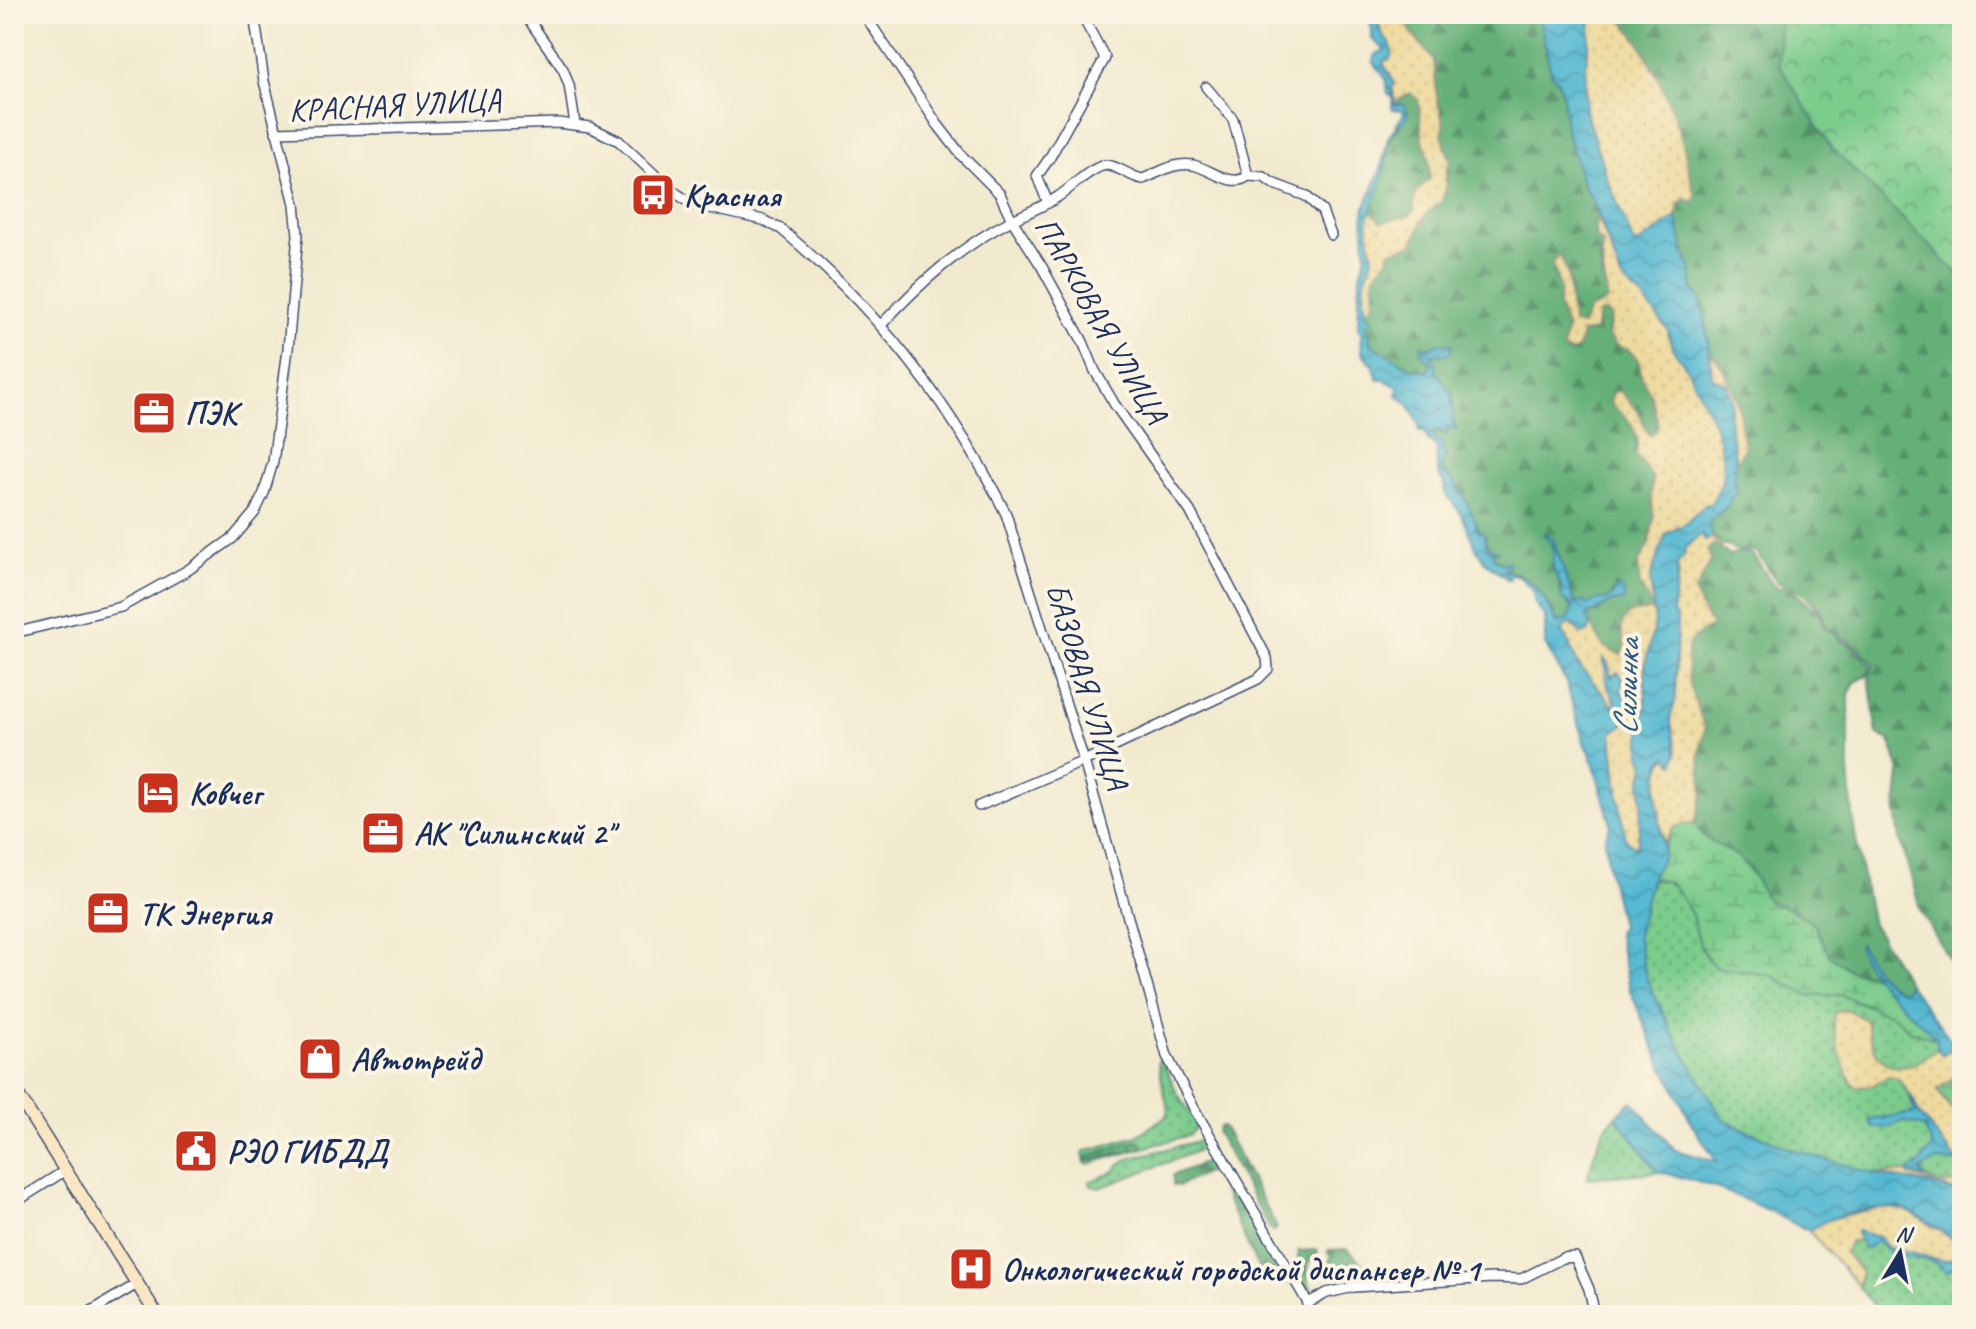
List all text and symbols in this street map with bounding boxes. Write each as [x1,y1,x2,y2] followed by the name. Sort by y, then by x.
[288,79,503,131] street label: КРАСНАЯ УЛИЦА
[629,171,677,219] bus stop icon: Красная
[684,175,783,216] place label: Красная
[1025,209,1178,432] street label: ПАРКОВАЯ УЛИЦА
[130,389,178,437] office icon: ПЭК
[185,393,243,434] place label: ПЭК
[1036,578,1138,796] street label: БАЗОВАЯ УЛИЦА
[1603,634,1649,736] water label: Силинка
[134,769,182,817] hotel icon: Ковчег
[189,773,265,814] place label: Ковчег
[359,809,407,857] office icon: АК "Силинский 2"
[414,813,621,854] place label: АК "Силинский 2"
[84,889,132,937] office icon: ТК Энергия
[139,893,274,934] place label: ТК Энергия
[296,1035,344,1083] shop icon: Автотрейд
[351,1039,484,1080] place label: Автотрейд
[172,1127,220,1175] public building icon: РЭО ГИБДД
[227,1131,391,1172] place label: РЭО ГИБДД
[1860,1213,1940,1293] north arrow
[1894,1219,1916,1250] text: N
[947,1245,995,1293] hospital icon: Онкологический городской диспансер № 1
[1002,1249,1483,1290] place label: Онкологический городской диспансер № 1

